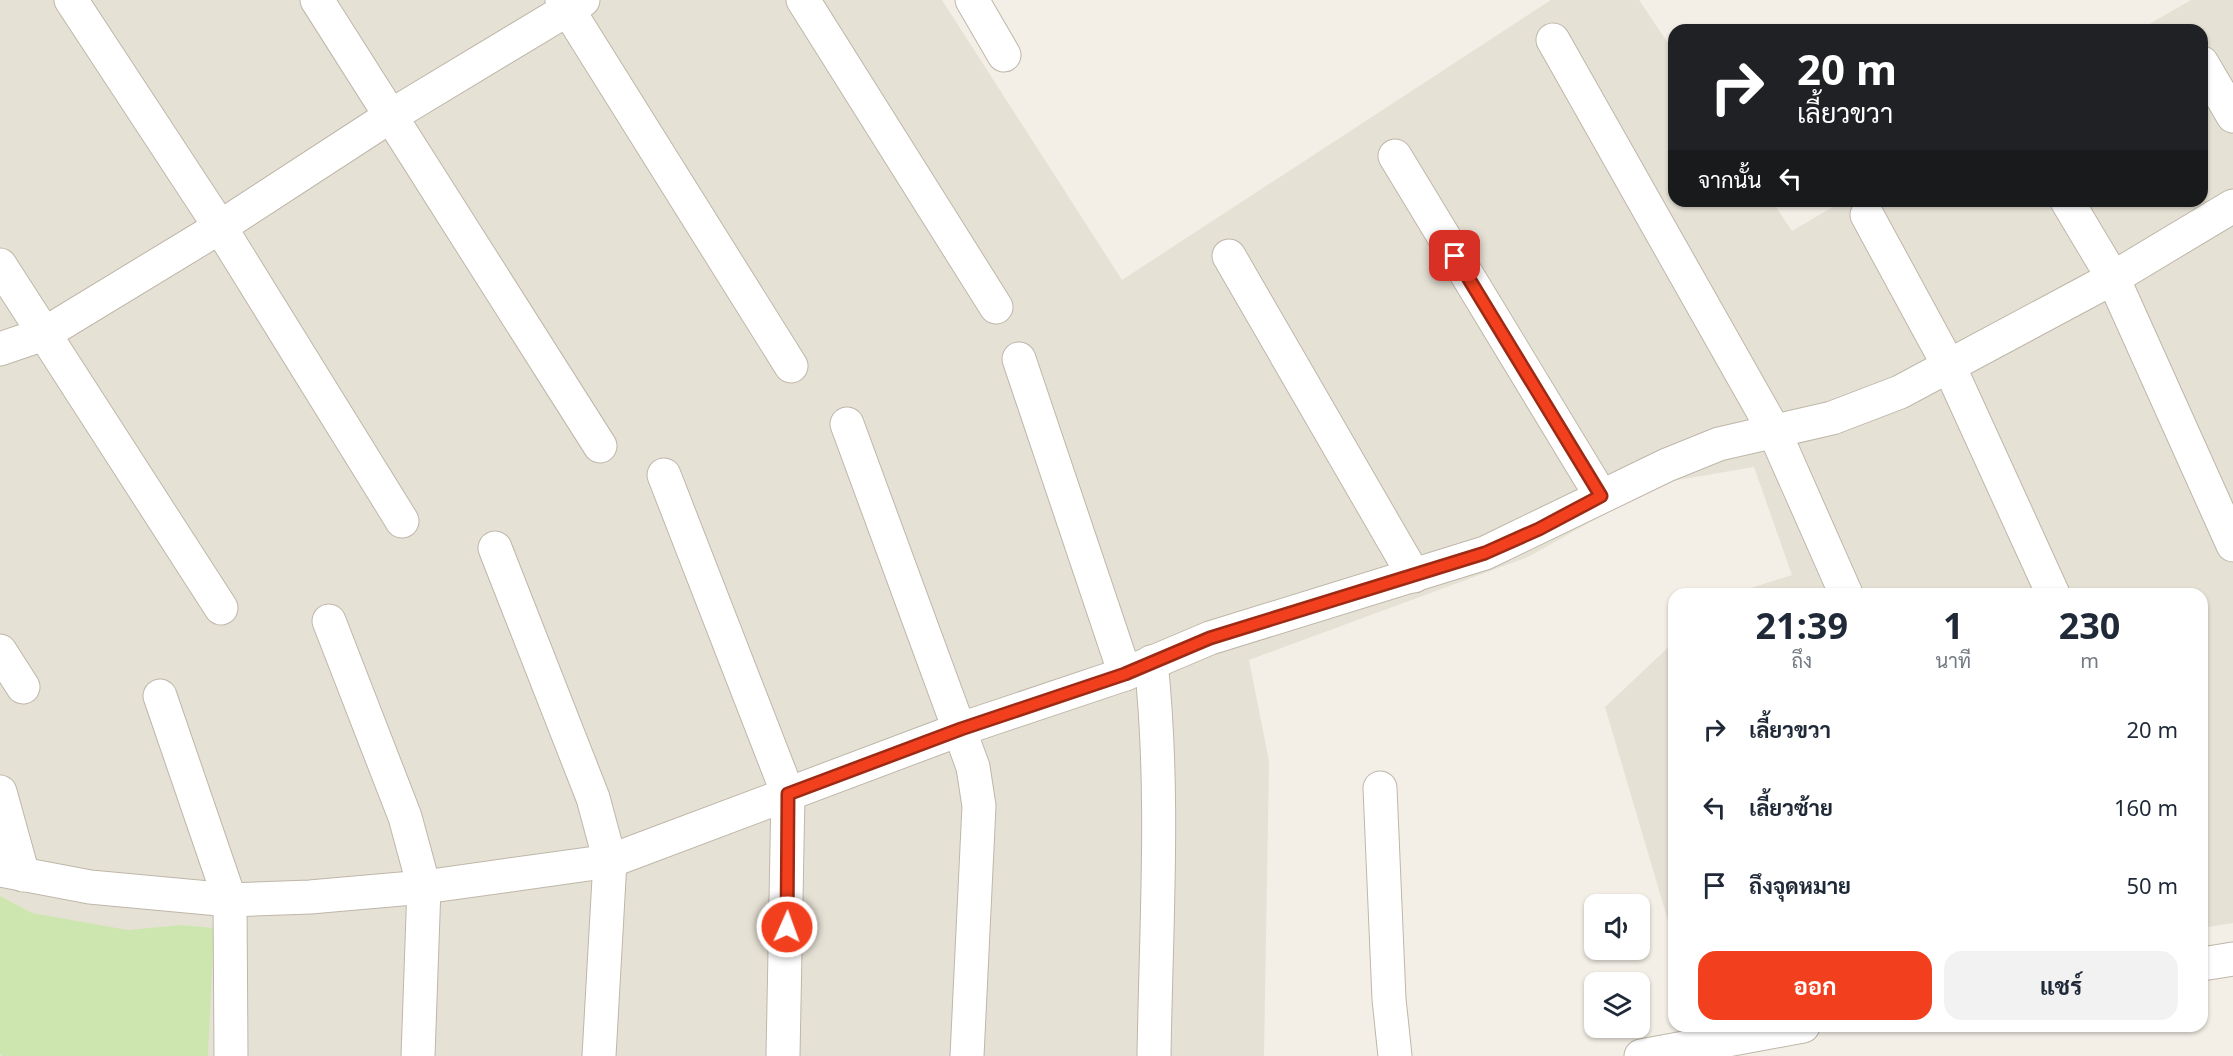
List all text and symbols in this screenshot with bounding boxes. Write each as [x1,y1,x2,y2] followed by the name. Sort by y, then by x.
[1797,40,1897,97] text: 20 m
[1698,48,1776,126] icon: right
[1797,94,1893,131] text: เลี้ยวขวา
[1774,162,1807,195] icon: left
[1698,164,1762,194] text: จากนั้น
[1429,230,1480,281] pin
[1438,239,1471,272] icon: arrive
[1756,601,1848,650] text: 21:39
[1943,601,1964,650] text: 1
[2059,601,2120,650] text: 230
[1791,647,1812,674] text: ถึง
[1936,647,1971,674] text: นาที
[2080,647,2099,674] text: m
[1698,713,1731,746] icon: right
[1749,714,1831,744] text: เลี้ยวขวา
[2127,714,2178,744] text: 20 m
[1698,791,1731,824] icon: left
[1749,792,1833,822] text: เลี้ยวซ้าย
[2114,792,2178,822] text: 160 m
[1698,869,1731,902] icon: arrive
[1749,870,1851,900] text: ถึงจุดหมาย
[2127,870,2178,900] text: 50 m
[1584,894,1650,1038] map controls
[1584,894,1650,960] button: sound
[755,895,819,959] position arrow
[1698,951,1932,1020] button: ออก
[1944,951,2178,1020] button: แชร์
[1584,972,1650,1038] button: layers

